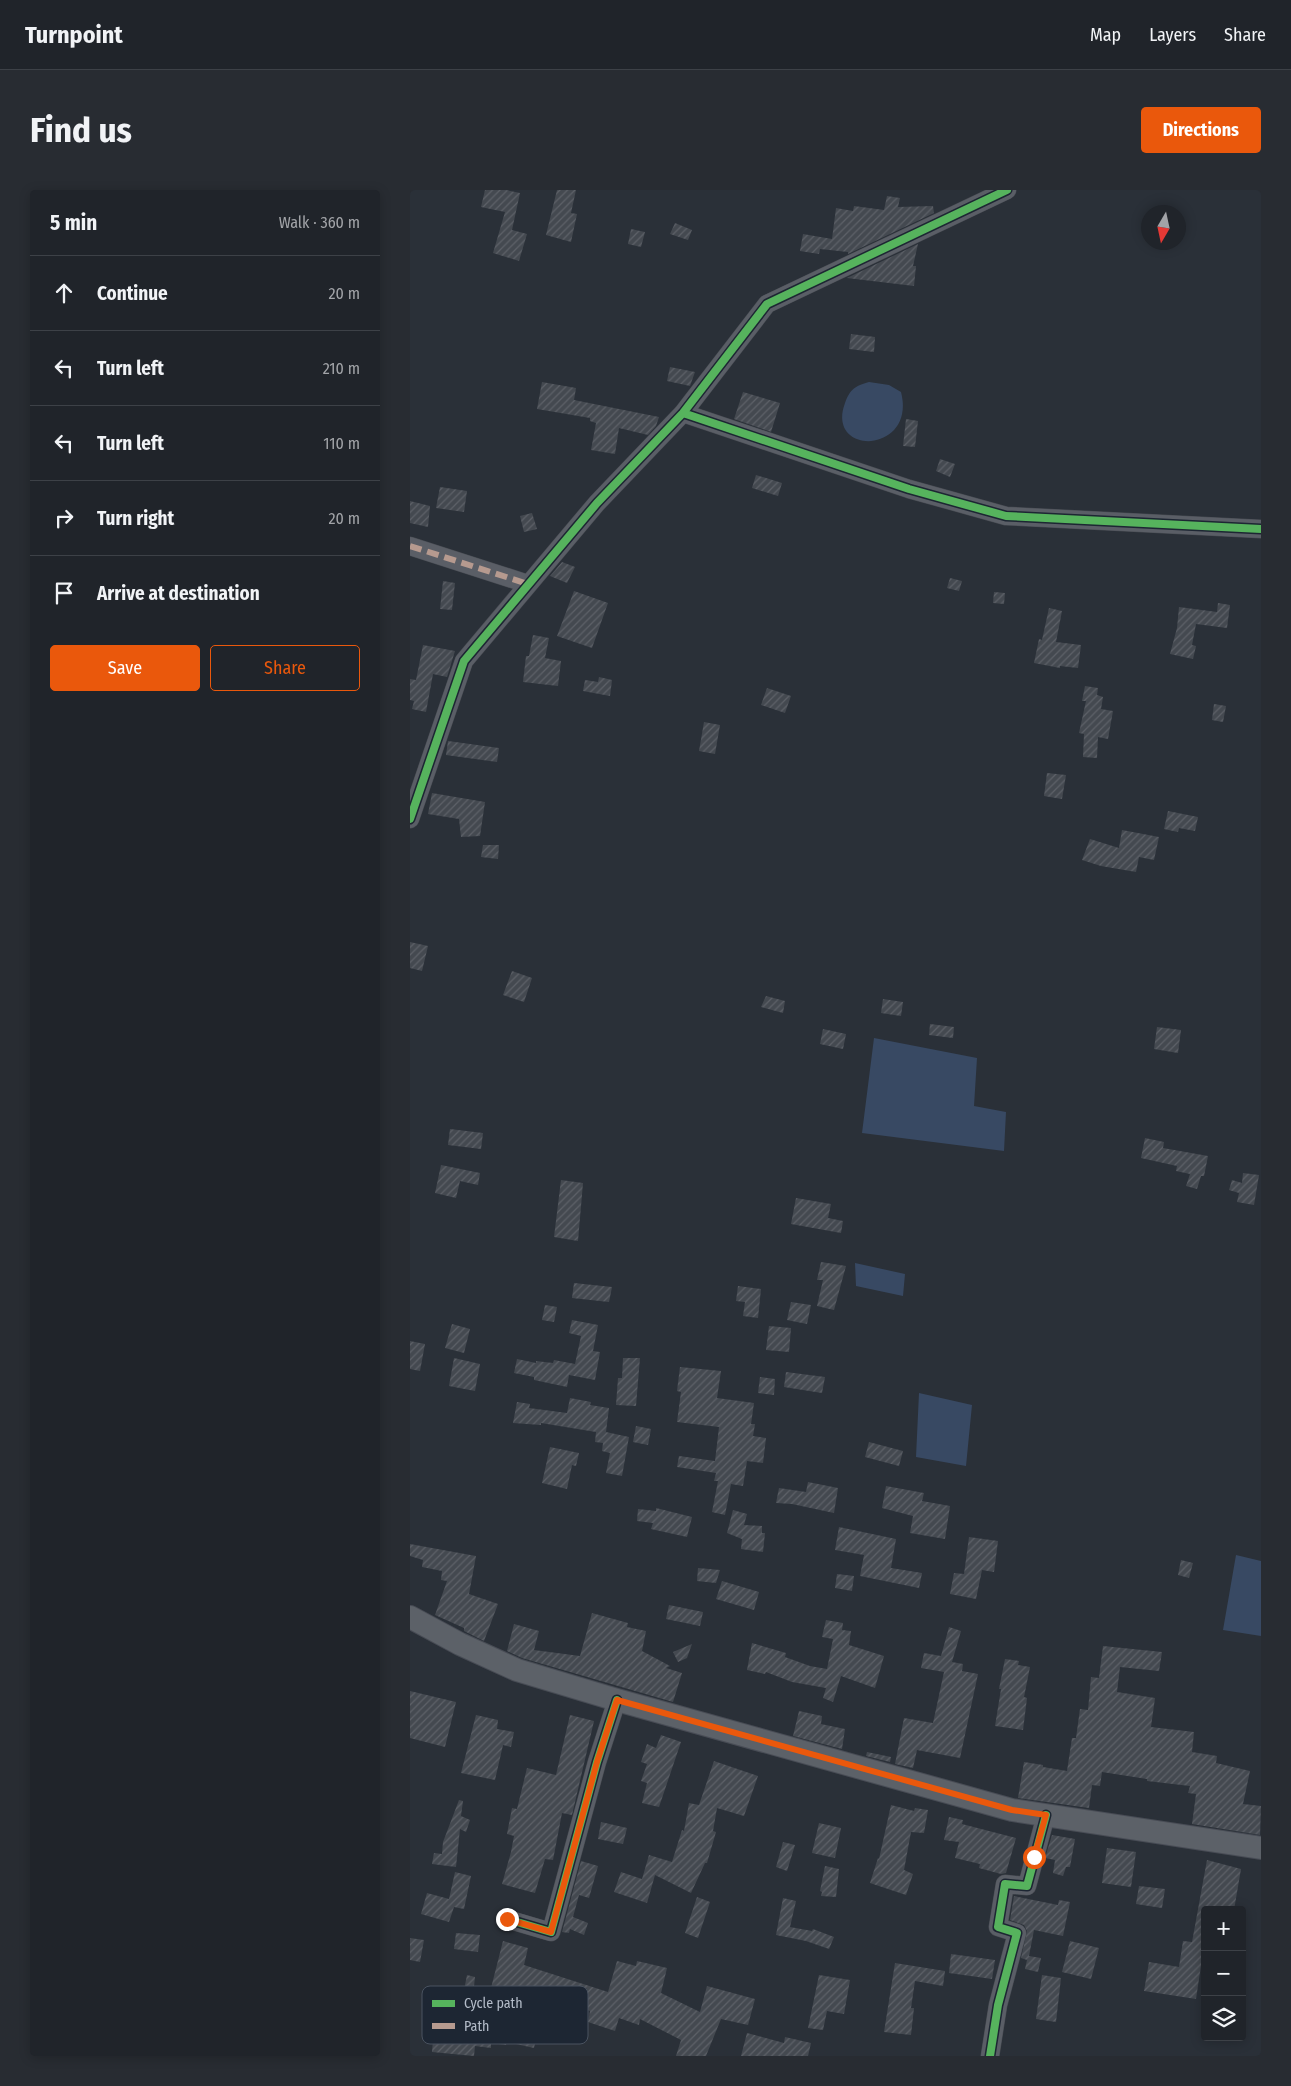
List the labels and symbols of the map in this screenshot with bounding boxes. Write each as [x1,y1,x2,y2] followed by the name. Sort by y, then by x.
[1141,205,1186,250] north arrow
[1023,1846,1046,1869] route start
[496,1908,519,1931] route end
[422,1986,588,2044] legend
[464,1995,523,2012] text: Cycle path
[464,2018,489,2035] text: Path

